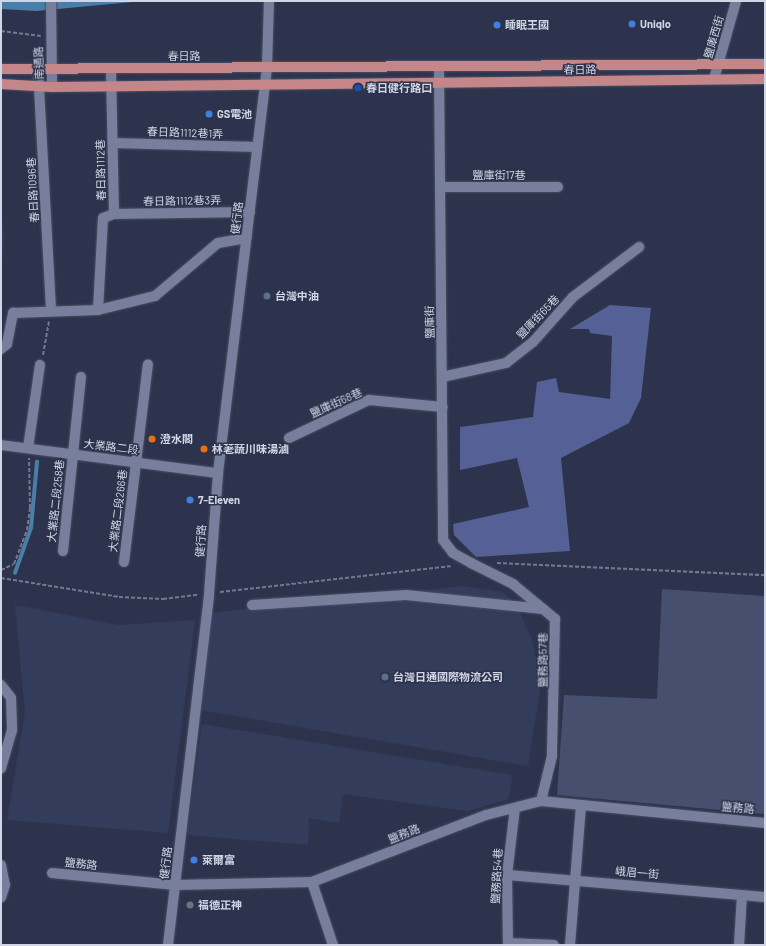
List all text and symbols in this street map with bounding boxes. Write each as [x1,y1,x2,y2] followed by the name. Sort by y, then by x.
[702,14,726,60] street label: 鹽庫西街
[640,17,671,31] place label: Uniqlo
[505,18,549,32] place label: 睡眠王國
[627,19,637,29] marker: Uniqlo
[492,20,502,30] marker: 睡眠王國
[32,46,46,80] street label: 南通路
[168,49,200,63] street label: 春日路
[563,63,597,77] street label: 春日路
[366,81,432,95] place label: 春日健行路口
[353,83,363,93] marker: 春日健行路口
[217,107,252,121] place label: GS電池
[204,109,214,119] marker: GS電池
[147,125,223,141] street label: 春日路1112巷1弄
[94,139,108,201] street label: 春日路1112巷
[25,157,41,223] street label: 春日路1096巷
[472,168,526,182] street label: 鹽庫街17巷
[143,194,221,208] street label: 春日路1112巷3弄
[228,201,246,235] street label: 健行路
[275,289,319,303] place label: 台灣中油
[262,291,272,301] marker: 台灣中油
[514,293,562,341] street label: 鹽庫街65巷
[423,305,437,339] street label: 鹽庫街
[308,386,364,420] street label: 鹽庫街68巷
[160,432,193,446] place label: 澄水閣
[147,434,157,444] marker: 澄水閣
[83,437,139,457] street label: 大業路二段
[212,442,289,456] place label: 林荖蔬川味湯滷
[199,444,209,454] marker: 林荖蔬川味湯滷
[45,459,67,543] street label: 大業路二段258巷
[106,469,130,553] street label: 大業路二段266巷
[198,493,240,507] place label: 7-Eleven
[185,495,195,505] marker: 7-Eleven
[193,524,209,558] street label: 健行路
[536,633,550,687] street label: 鹽務路57巷
[393,670,503,684] place label: 台灣日通國際物流公司
[380,672,390,682] marker: 台灣日通國際物流公司
[721,800,755,816] street label: 鹽務路
[386,822,422,846] street label: 鹽務路
[157,846,175,880] street label: 健行路
[489,848,505,904] street label: 鹽務路54巷
[202,853,235,867] place label: 萊爾富
[189,855,199,865] marker: 萊爾富
[64,856,98,872] street label: 鹽務路
[615,865,659,881] street label: 峨眉一街
[198,898,242,912] place label: 福德正神
[185,900,195,910] marker: 福德正神

